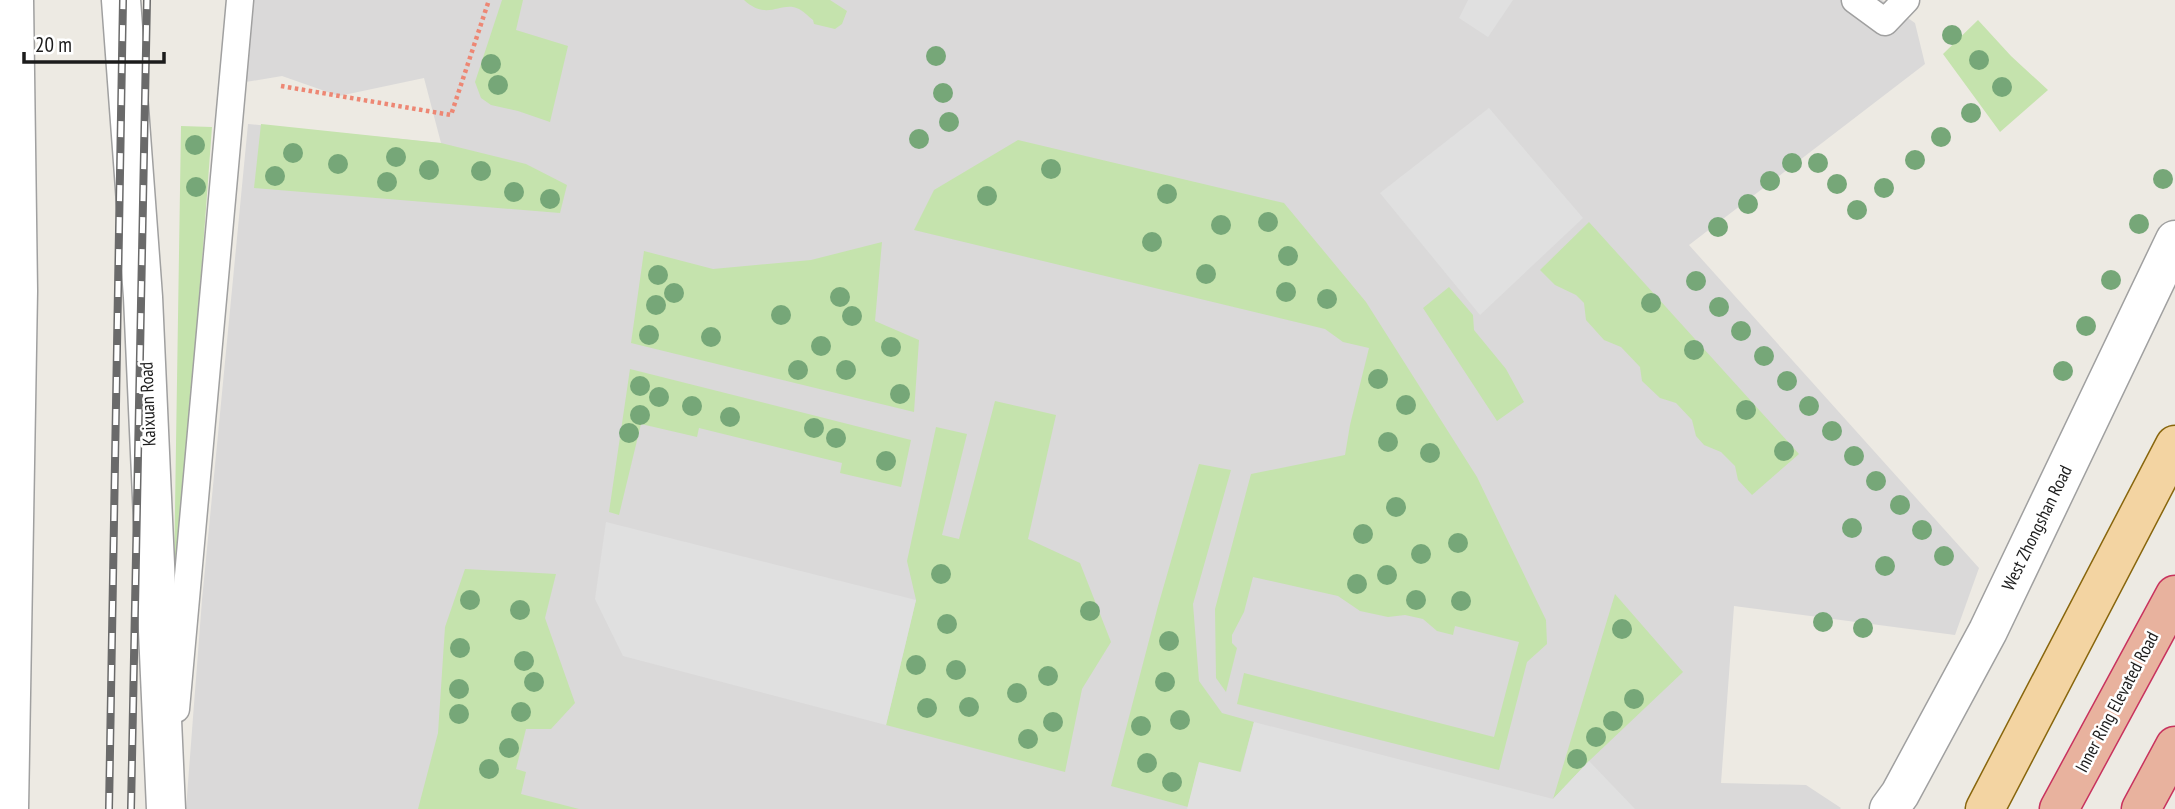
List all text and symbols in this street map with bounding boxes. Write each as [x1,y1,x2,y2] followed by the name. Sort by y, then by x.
[24,21,164,65] scale bar
[35,31,72,58] text: 20 m
[135,361,160,447] street label: Kaixuan Road
[1996,461,2077,594] street label: West Zhongshan Road
[2070,627,2163,776] street label: Inner Ring Elevated Road

